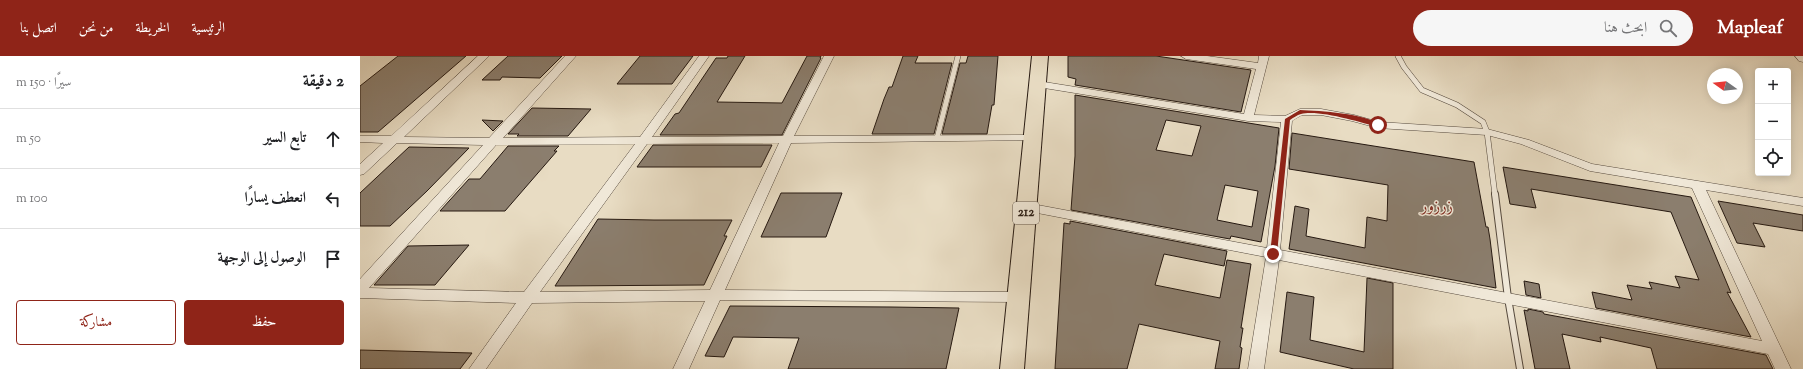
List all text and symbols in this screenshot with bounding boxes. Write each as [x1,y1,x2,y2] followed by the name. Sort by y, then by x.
[1413,10,1693,46] search box
[1717,15,1783,42] text: Mapleaf
[1657,17,1679,39] icon: search
[1604,18,1647,39] text: ابحث هنا
[20,19,57,39] text: اتصل بنا
[79,19,113,39] text: من نحن
[135,19,170,39] text: الخريطة
[192,19,225,39] text: الرئيسية
[1707,68,1743,104] north arrow
[1755,68,1791,176] map controls
[1755,68,1791,104] button: +
[303,70,344,94] text: 2 دقيقة
[16,74,71,92] text: سيرًا · 150 m
[1755,104,1791,140] button: −
[1369,116,1387,134] route start
[264,128,306,149] text: تابع السير
[322,128,344,150] icon: ahead
[16,130,41,148] text: 50 m
[1755,140,1791,176] button: locate
[245,188,306,209] text: انعطف يسارًا
[322,188,344,210] icon: left
[16,190,48,208] text: 100 m
[1419,196,1453,219] district label: زرزور
[1013,202,1039,224] road number: 212
[1264,245,1282,263] route end
[217,248,306,269] text: الوصول إلى الوجهة
[322,248,344,270] icon: arrive
[16,300,176,345] button: مشاركة
[184,300,344,345] button: حفظ

